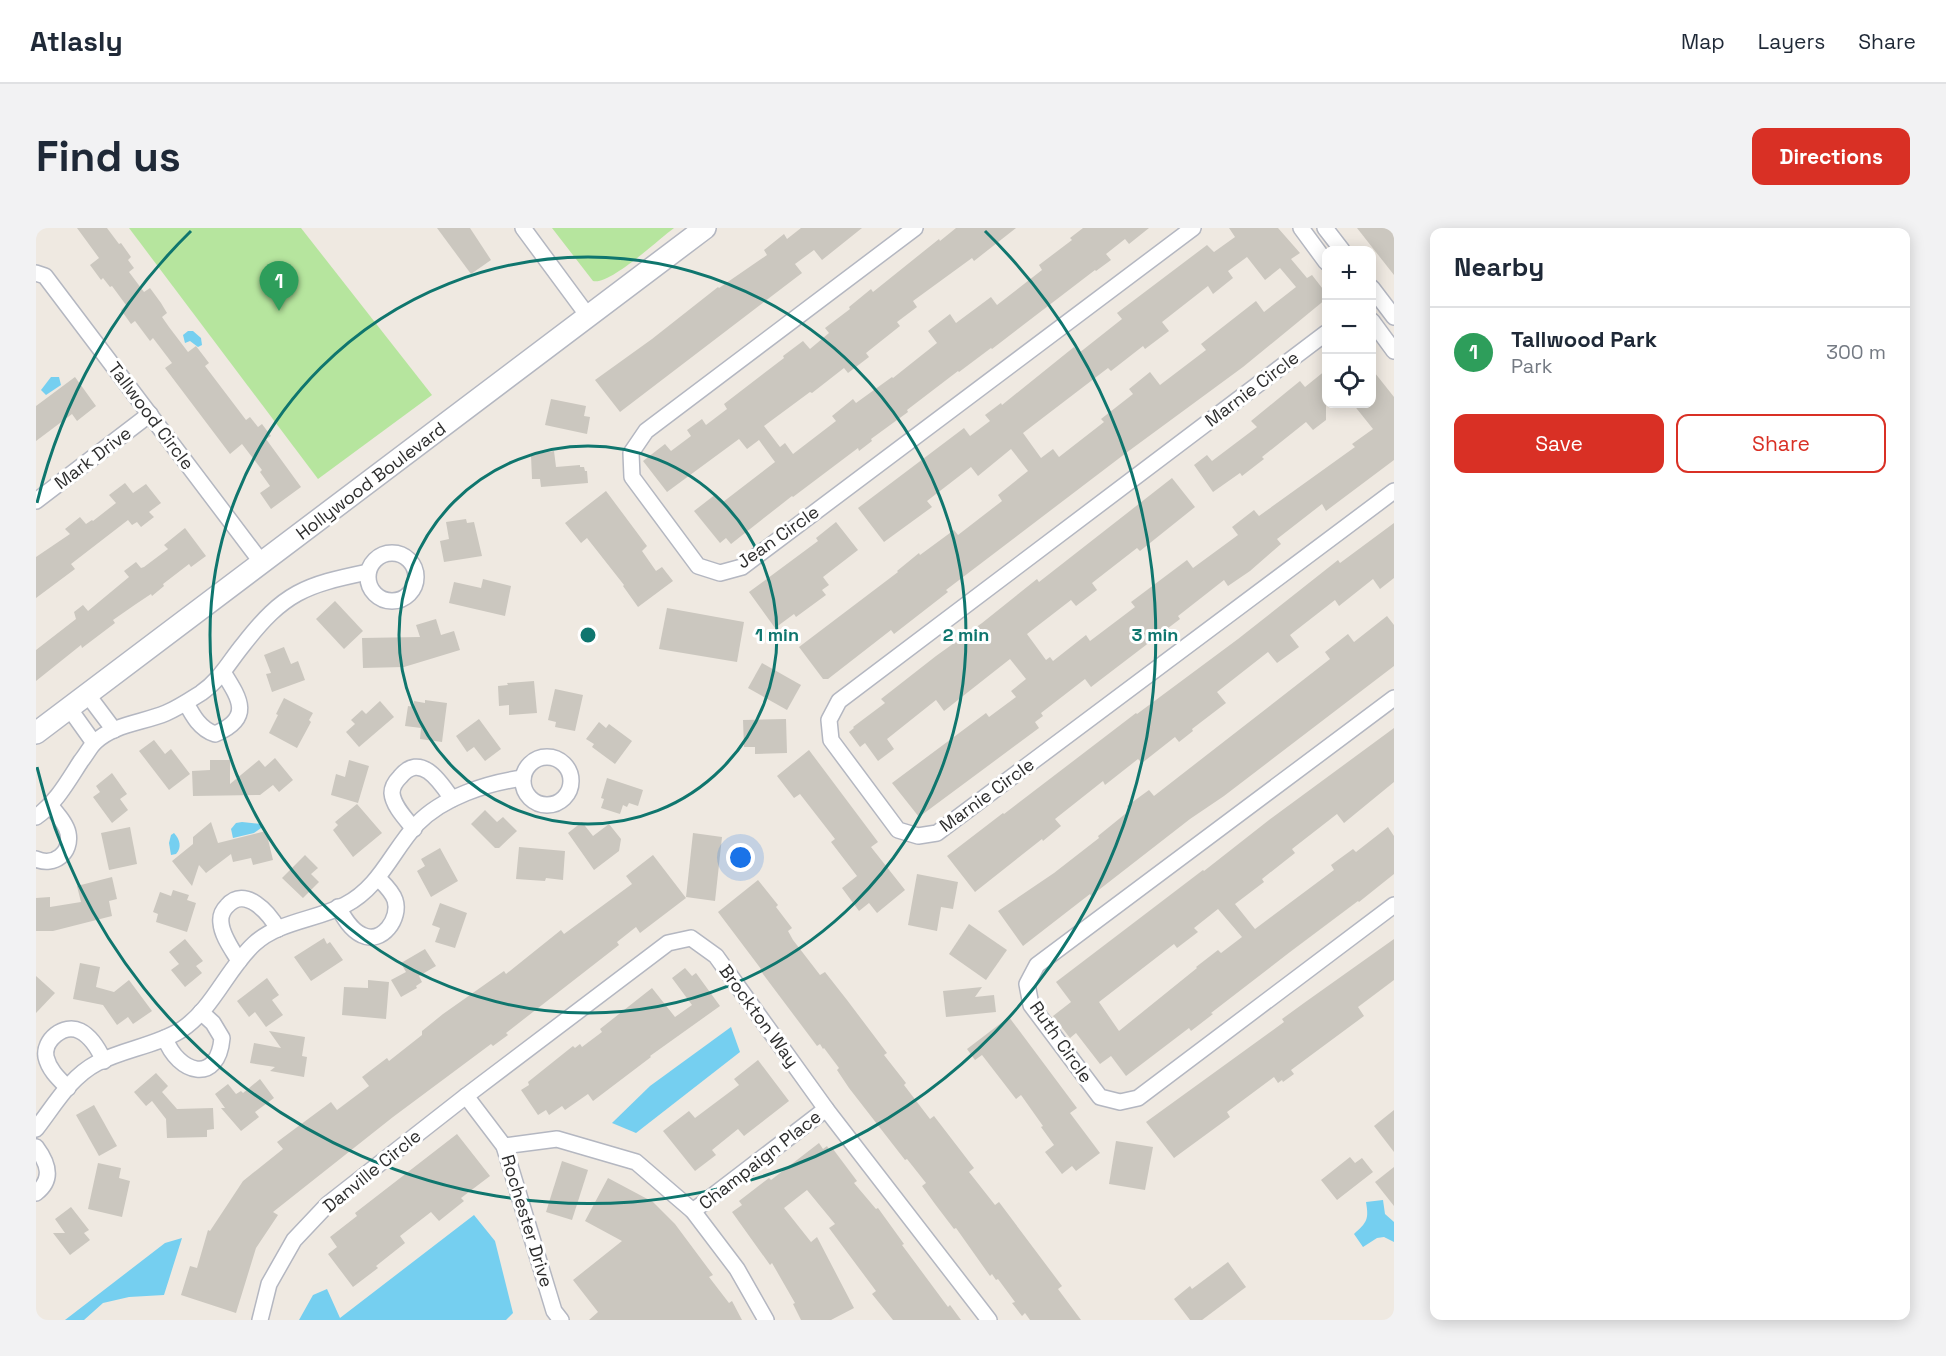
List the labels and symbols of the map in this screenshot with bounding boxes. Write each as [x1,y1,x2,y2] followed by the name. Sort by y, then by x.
[260,262,298,311] pin: 1
[1200,346,1303,431] street label: Marnie Circle
[103,357,199,474] street label: Tallwood Circle
[291,417,450,545] street label: Hollywood Boulevard
[50,421,136,494] street label: Mark Drive
[732,500,823,573] street label: Jean Circle
[755,623,799,646] text: 1 min
[943,623,989,646] text: 2 min
[1132,623,1178,646] text: 3 min
[578,625,598,645] centre of rings
[935,752,1039,837] street label: Marnie Circle
[726,843,755,872] your location
[714,960,804,1072] street label: Brockton Way
[1025,996,1098,1087] street label: Ruth Circle
[694,1105,825,1214] street label: Champaign Place
[318,1124,425,1217] street label: Danville Circle
[496,1152,559,1290] street label: Rochester Drive

